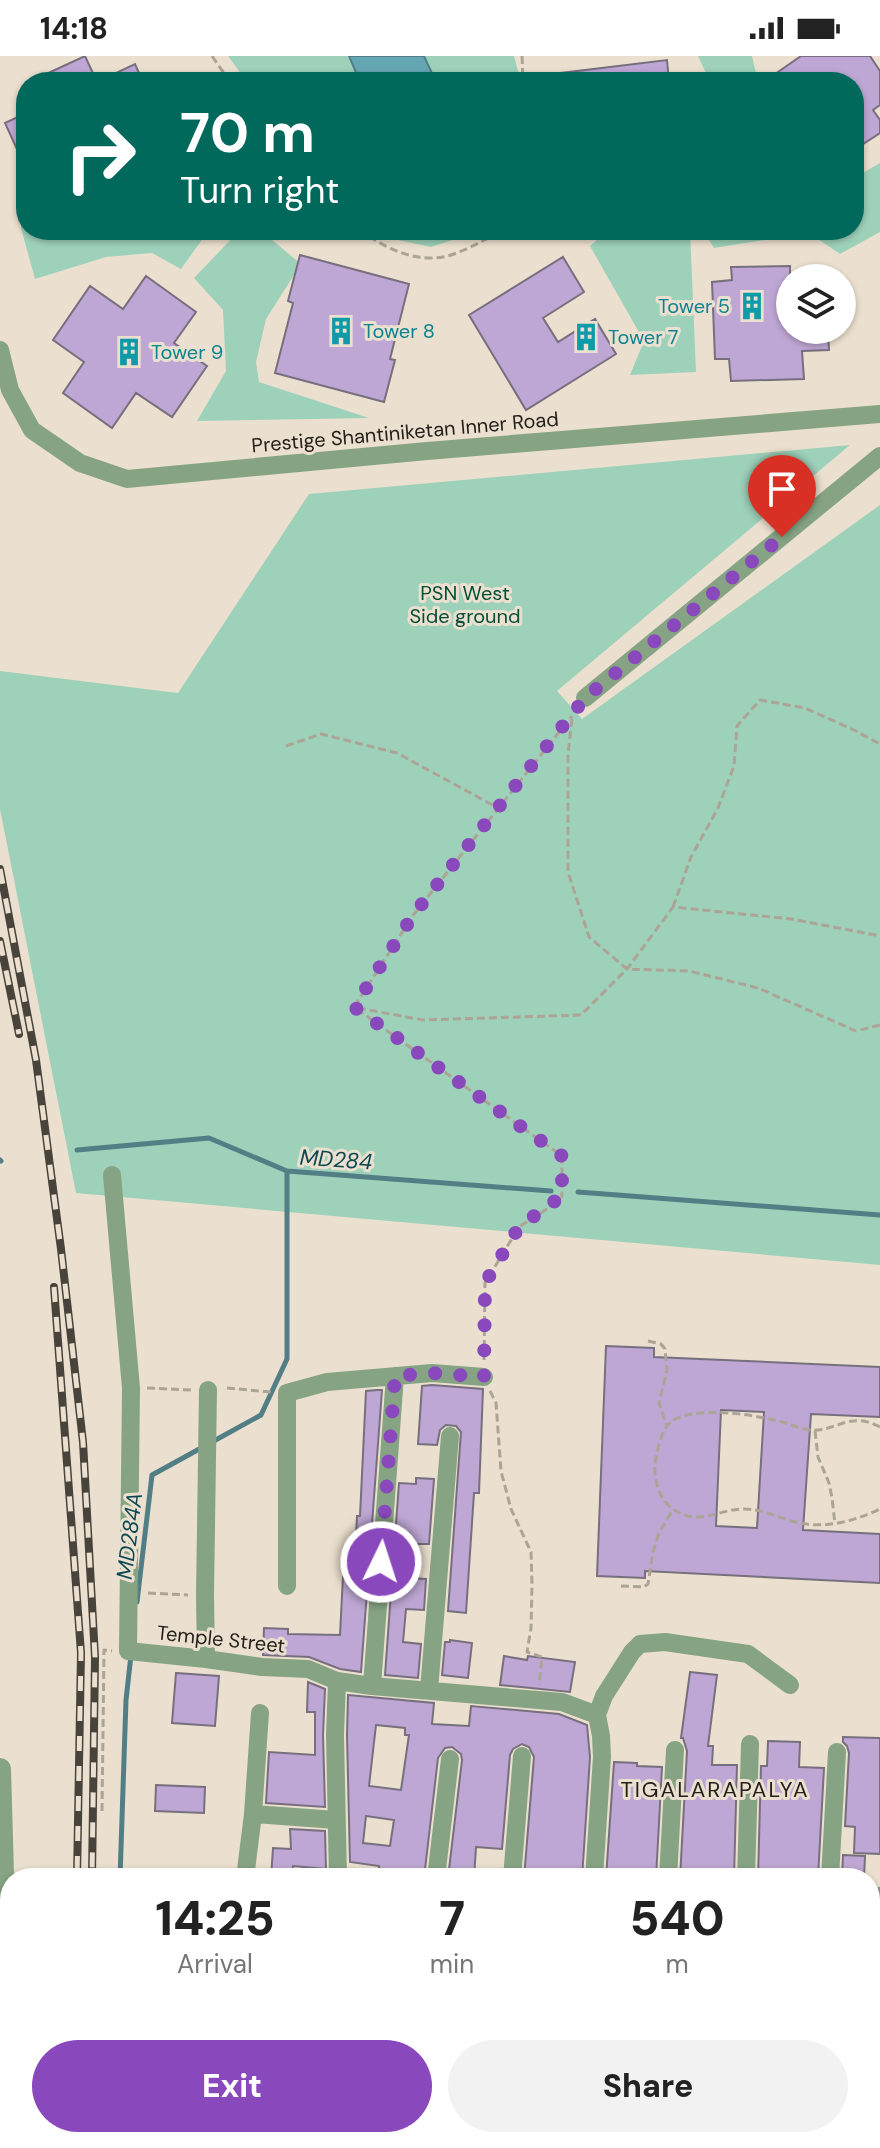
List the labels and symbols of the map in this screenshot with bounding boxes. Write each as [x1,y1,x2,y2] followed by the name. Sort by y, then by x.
[737,291,767,321] building icon: Tower 5
[658,293,730,319] place label: Tower 5
[326,316,356,346] building icon: Tower 8
[363,318,435,344] place label: Tower 8
[571,322,601,352] building icon: Tower 7
[608,324,679,350] place label: Tower 7
[114,337,144,367] building icon: Tower 9
[151,339,223,365] place label: Tower 9
[250,406,560,458] street label: Prestige Shantiniketan Inner Road
[748,455,816,537] pin
[409,580,521,629] park label: PSN West Side ground
[299,1142,373,1177] water label: MD284
[110,1491,149,1581] water label: MD284A
[339,1520,423,1604] position arrow
[156,1619,287,1659] street label: Temple Street
[620,1775,810,1804] district label: TIGALARAPALYA

